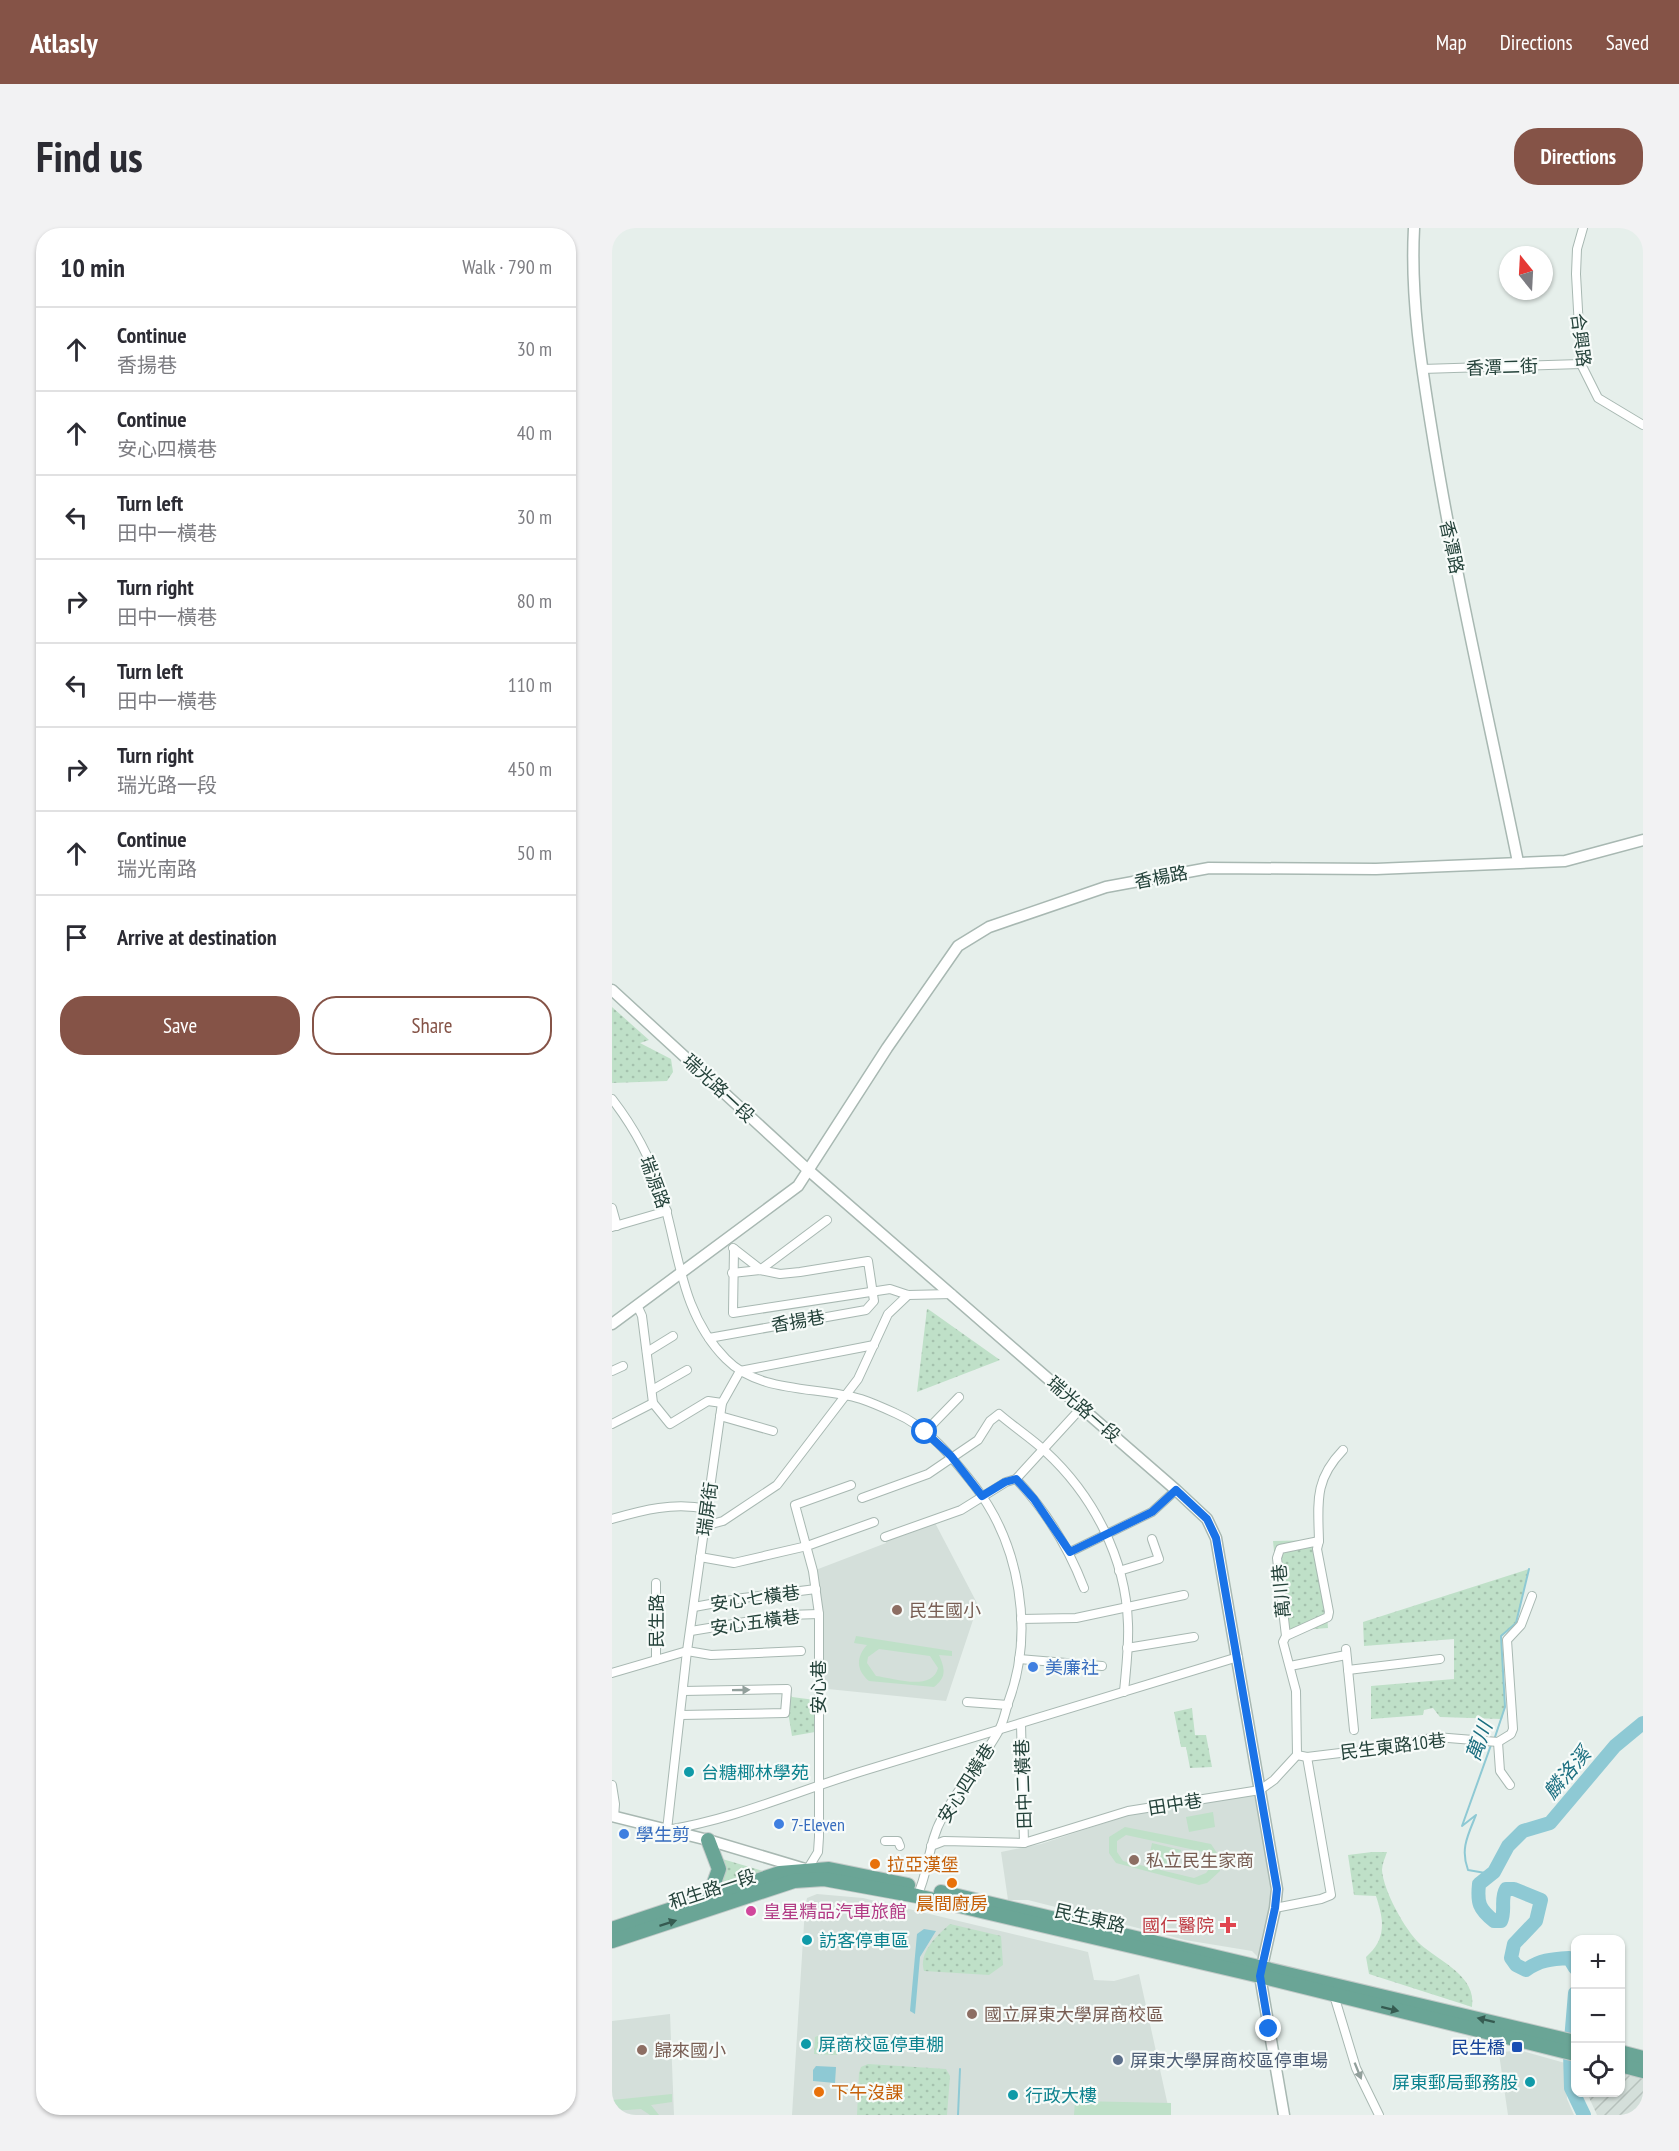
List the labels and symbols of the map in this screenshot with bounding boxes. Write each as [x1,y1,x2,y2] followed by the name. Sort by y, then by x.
[1499,246,1553,300] north arrow
[1566,312,1596,368] street label: 合興路
[1466,354,1538,380] street label: 香潭二街
[1435,518,1469,576] street label: 香潭路
[1132,861,1190,893] street label: 香楊路
[678,1049,760,1127] street label: 瑞光路一段
[635,1153,675,1211] street label: 瑞源路
[769,1305,827,1337] street label: 香揚巷
[1042,1371,1126,1447] street label: 瑞光路一段
[911,1418,937,1444] route start
[692,1481,722,1537] street label: 瑞屏街
[1267,1563,1295,1619] street label: 萬川巷
[709,1580,801,1616] street label: 安心七橫巷
[645,1594,668,1648] street label: 民生路
[909,1599,981,1622] place label: 民生國小
[890,1603,904,1617] marker: 民生國小
[709,1604,801,1640] street label: 安心五橫巷
[1045,1656,1099,1679] place label: 美廉社
[807,1660,830,1714] street label: 安心巷
[1026,1660,1040,1674] marker: 美廉社
[732,1685,751,1694] one-way arrow
[1460,1716,1499,1764] water label: 萬川
[1339,1728,1447,1764] street label: 民生東路10巷
[932,1739,1000,1827] street label: 安心四橫巷
[1010,1739,1036,1829] street label: 田中二橫巷
[1538,1739,1598,1804] water label: 麟洛溪
[701,1761,809,1784] place label: 台糖椰林學苑
[682,1765,696,1779] marker: 台糖椰林學苑
[1147,1788,1203,1820] street label: 田中巷
[791,1813,845,1836] place label: 7-Eleven
[772,1817,786,1831] marker: 7-Eleven
[636,1823,690,1846] place label: 學生剪
[617,1827,631,1841] marker: 學生剪
[1146,1849,1254,1872] place label: 私立民生家商
[887,1853,959,1876] place label: 拉亞漢堡
[1127,1853,1141,1867] marker: 私立民生家商
[868,1857,882,1871] marker: 拉亞漢堡
[666,1864,758,1914] street label: 和生路一段
[945,1876,959,1890] marker: 晨間廚房
[916,1892,988,1915] place label: 晨間廚房
[1052,1899,1128,1937] street label: 民生東路
[763,1900,907,1923] place label: 皇星精品汽車旅館
[744,1904,758,1918] marker: 皇星精品汽車旅館
[1142,1914,1214,1937] place label: 國仁醫院
[1219,1916,1237,1934] marker: 國仁醫院
[659,1918,677,1927] one-way arrow
[819,1929,909,1952] place label: 訪客停車區
[800,1933,814,1947] marker: 訪客停車區
[984,2003,1164,2026] place label: 國立屏東大學屏商校區
[1381,2005,1399,2015] one-way arrow
[965,2007,979,2021] marker: 國立屏東大學屏商校區
[1477,2014,1495,2024] one-way arrow
[1255,2015,1281,2041] route end
[818,2033,944,2056] place label: 屏商校區停車棚
[1451,2036,1505,2059] place label: 民生橋
[799,2037,813,2051] marker: 屏商校區停車棚
[654,2039,726,2062] place label: 歸來國小
[1510,2040,1524,2054] marker: 民生橋
[635,2043,649,2057] marker: 歸來國小
[1130,2049,1328,2072] place label: 屏東大學屏商校區停車場
[1111,2053,1125,2067] marker: 屏東大學屏商校區停車場
[1353,2062,1363,2080] one-way arrow
[1392,2071,1518,2094] place label: 屏東郵局郵務股
[1523,2075,1537,2089] marker: 屏東郵局郵務股
[831,2081,903,2104] place label: 下午沒課
[1025,2084,1097,2107] place label: 行政大樓
[812,2085,826,2099] marker: 下午沒課
[1006,2088,1020,2102] marker: 行政大樓

